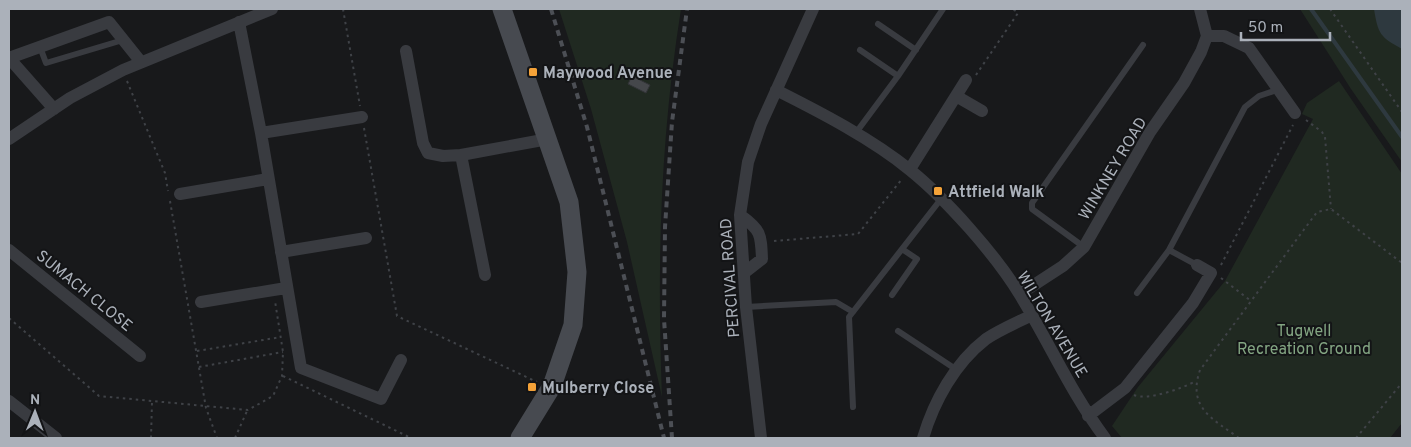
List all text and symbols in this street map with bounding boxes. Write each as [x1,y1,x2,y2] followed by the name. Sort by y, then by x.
[1241,10,1330,42] scale bar
[1248,19,1283,38] text: 50 m
[543,64,673,84] place label: Maywood Avenue
[527,66,539,78] marker: Maywood Avenue
[1075,114,1152,224] street label: WINKNEY ROAD
[948,183,1044,203] place label: Attfield Walk
[932,185,944,197] marker: Attfield Walk
[717,217,745,338] street label: PERCIVAL ROAD
[31,247,136,337] street label: SUMACH CLOSE
[1012,268,1091,382] street label: WILTON AVENUE
[1237,322,1371,360] park label: Tugwell Recreation Ground
[542,379,654,399] place label: Mulberry Close
[526,381,538,393] marker: Mulberry Close
[10,387,60,437] north arrow
[30,392,40,409] text: N

